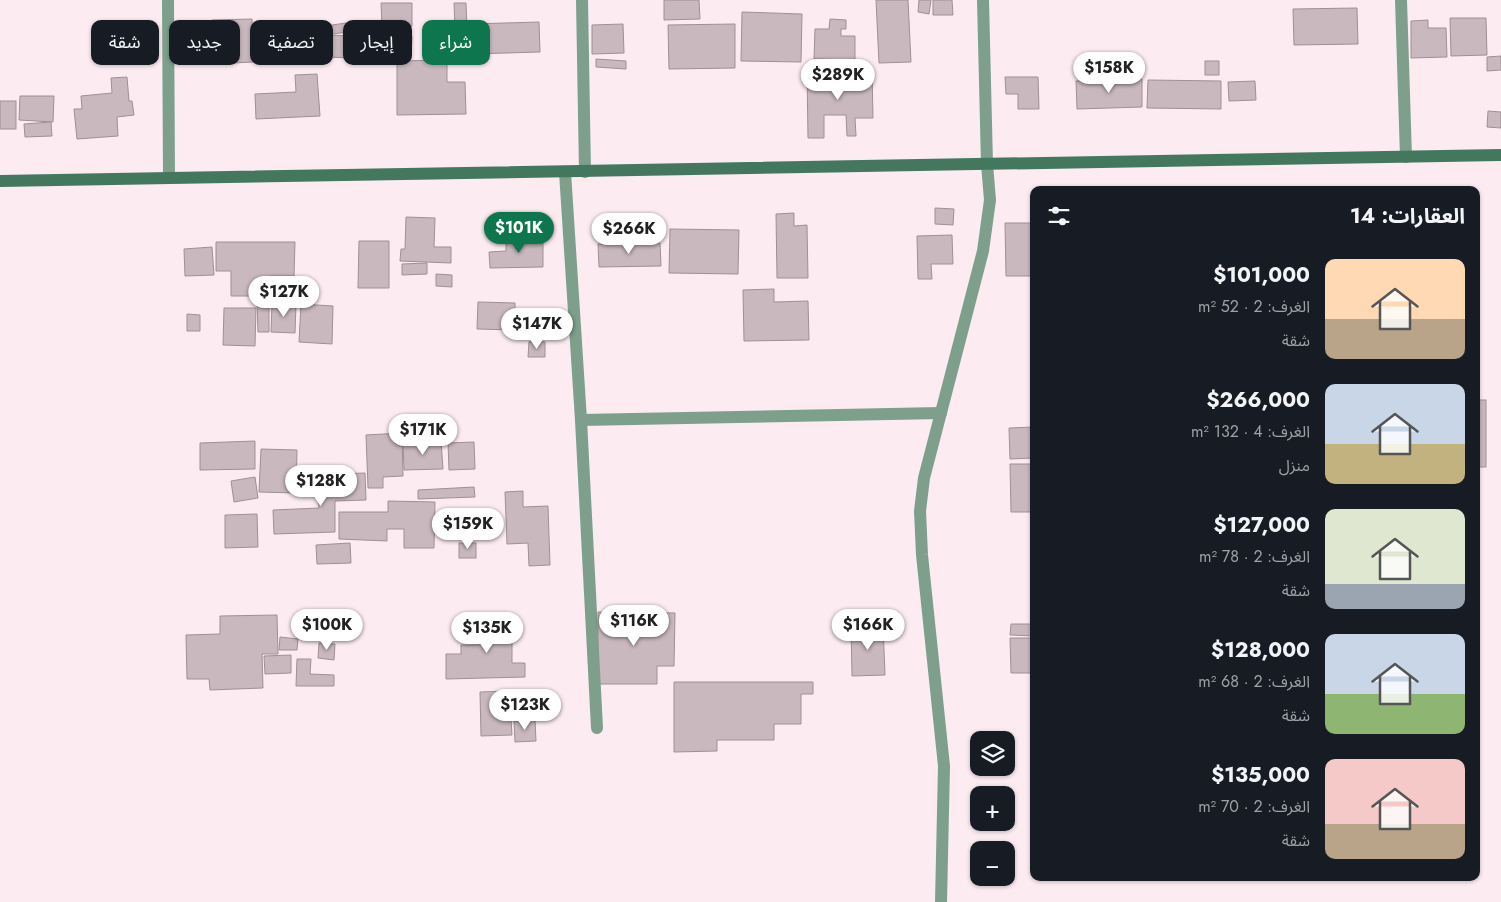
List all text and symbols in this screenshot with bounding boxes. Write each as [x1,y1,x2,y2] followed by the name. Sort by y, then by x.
[91,20,159,65] chip: شقة
[169,20,240,65] chip: جديد
[250,20,333,65] chip: تصفية
[343,20,412,65] chip: إيجار
[422,20,490,65] chip: شراء
[1074,52,1144,94] pin: $158K
[1084,56,1134,79] text: $158K
[803,58,873,101] pin: $289K
[812,63,864,86] text: $289K
[1350,201,1465,231] text: العقارات: 14
[1045,202,1073,230] icon: filters
[484,212,554,254] pin: $101K
[594,212,664,255] pin: $266K
[495,216,543,239] text: $101K
[602,217,656,240] text: $266K
[1213,260,1310,290] text: $101,000
[249,276,319,318] pin: $127K
[1365,279,1425,339] icon: home
[259,280,309,303] text: $127K
[1198,295,1310,318] text: الغرف: 2 · 52 m²
[502,308,572,350] pin: $147K
[512,312,562,335] text: $147K
[1282,329,1310,352] text: شقة
[1207,385,1310,415] text: $266,000
[1365,404,1425,464] icon: home
[388,414,458,456] pin: $171K
[399,418,447,441] text: $171K
[1191,420,1310,443] text: الغرف: 4 · 132 m²
[1279,454,1310,477] text: منزل
[286,464,356,507] pin: $128K
[296,469,346,492] text: $128K
[433,508,503,550] pin: $159K
[1213,510,1310,540] text: $127,000
[443,512,493,535] text: $159K
[1365,529,1425,589] icon: home
[1199,545,1310,568] text: الغرف: 2 · 78 m²
[1282,579,1310,602] text: شقة
[599,604,669,647] pin: $116K
[292,608,362,651] pin: $100K
[833,608,903,651] pin: $166K
[610,609,658,632] text: $116K
[452,612,522,654] pin: $135K
[302,613,352,636] text: $100K
[843,613,893,636] text: $166K
[462,616,512,639] text: $135K
[1211,635,1310,665] text: $128,000
[1365,654,1425,714] icon: home
[1198,670,1310,693] text: الغرف: 2 · 68 m²
[490,688,560,731] pin: $123K
[500,693,550,716] text: $123K
[1282,704,1310,727] text: شقة
[970,731,1015,886] map controls
[970,731,1015,776] button: layers
[1211,760,1310,790] text: $135,000
[1365,779,1425,839] icon: home
[970,786,1015,831] button: +
[1198,795,1310,818] text: الغرف: 2 · 70 m²
[1282,829,1310,852] text: شقة
[970,841,1015,886] button: −

